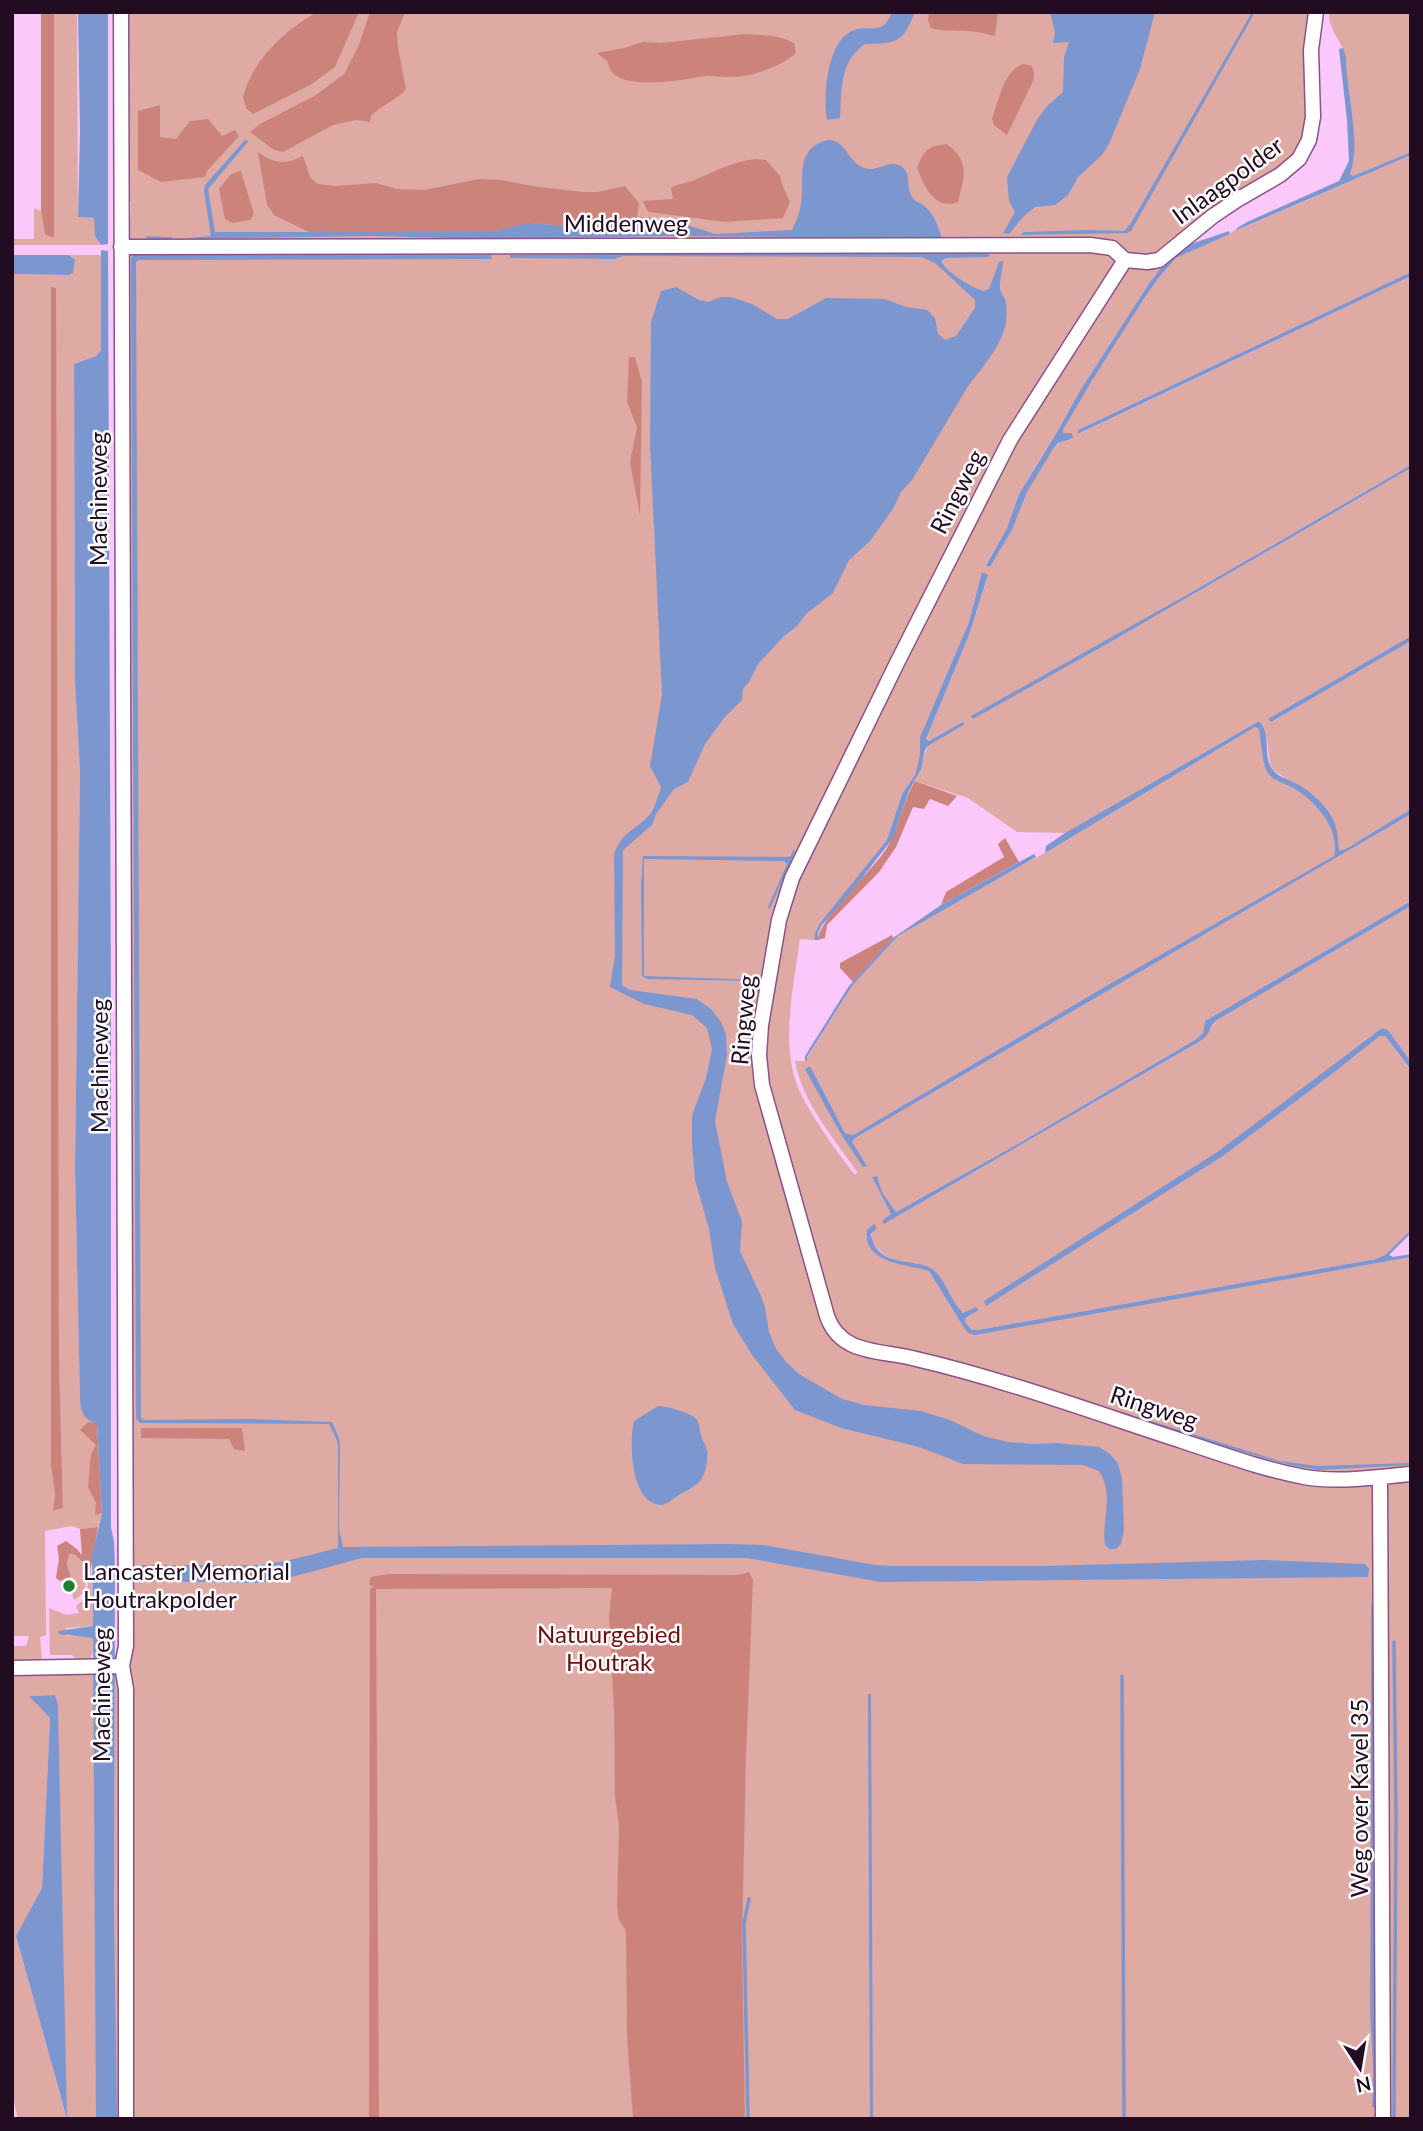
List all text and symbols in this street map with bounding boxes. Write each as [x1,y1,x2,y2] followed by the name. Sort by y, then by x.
[1166,130,1288,230] street label: Inlaagpolder
[564,208,688,237] street label: Middenweg
[83,432,112,566] street label: Machineweg
[923,444,990,538] street label: Ringweg
[724,974,761,1066] street label: Ringweg
[84,999,113,1133] street label: Machineweg
[1107,1379,1202,1434] street label: Ringweg
[83,1556,290,1613] place label: Lancaster Memorial Houtrakpolder
[61,1578,77,1594] marker: Lancaster Memorial Houtrakpolder
[537,1619,681,1676] park label: Natuurgebied Houtrak
[86,1628,115,1762] street label: Machineweg
[1344,1698,1373,1898] street label: Weg over Kavel 35
[1325,2033,1395,2103] north arrow
[1354,2072,1373,2098] text: N

